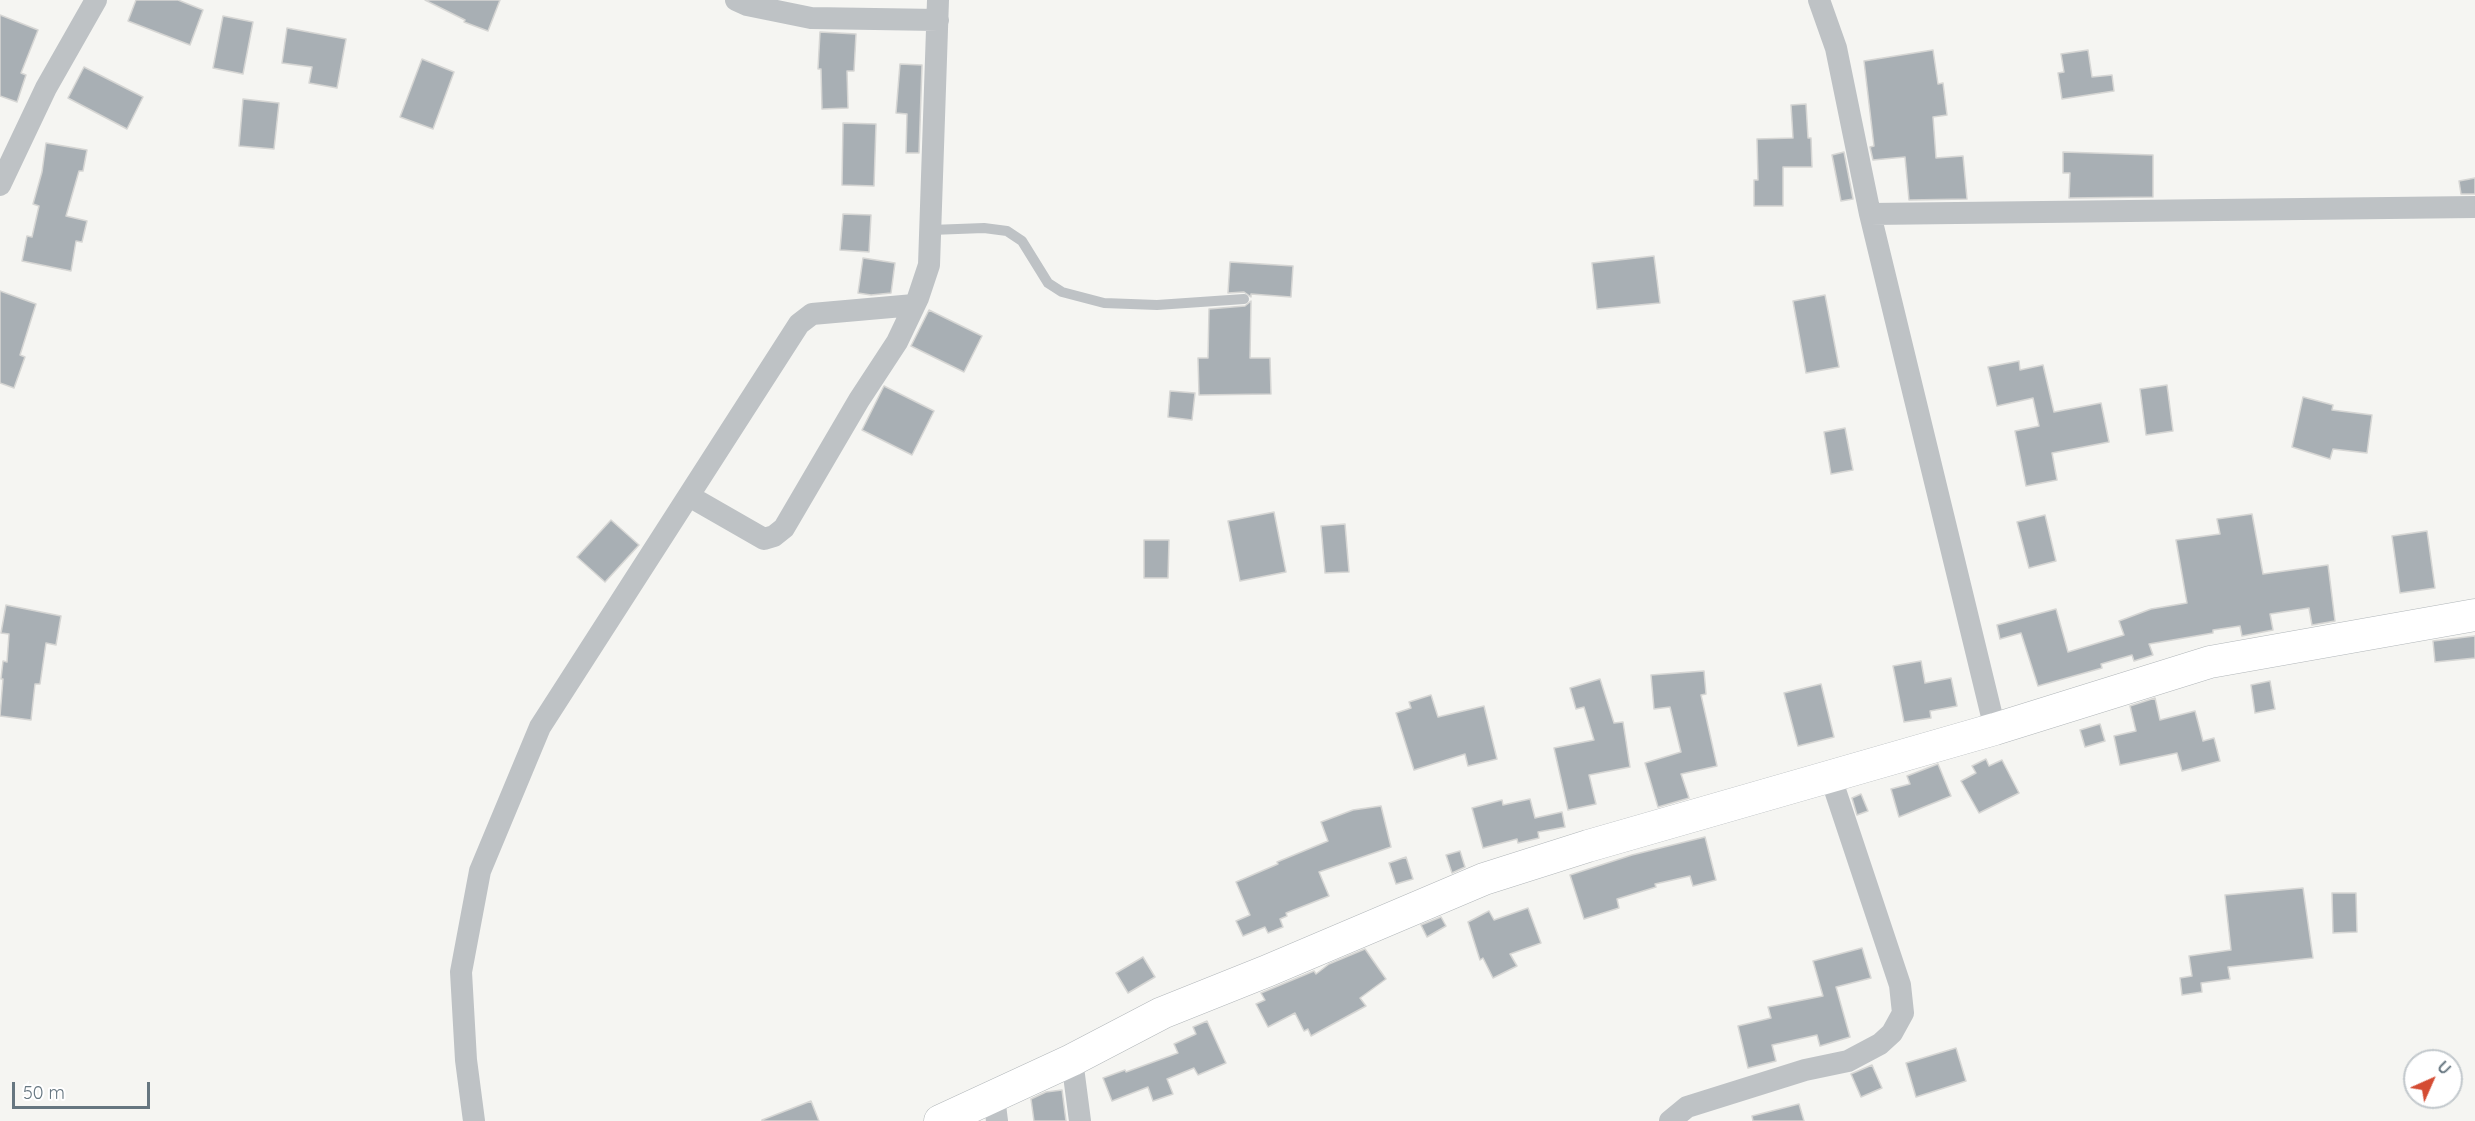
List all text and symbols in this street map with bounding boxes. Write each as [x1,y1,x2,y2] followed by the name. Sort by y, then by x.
[2403,1049,2463,1109] north arrow
[2433,1057,2455,1079] text: U
[15,1070,153,1108] scale bar
[23,1081,65,1104] text: 50 m

